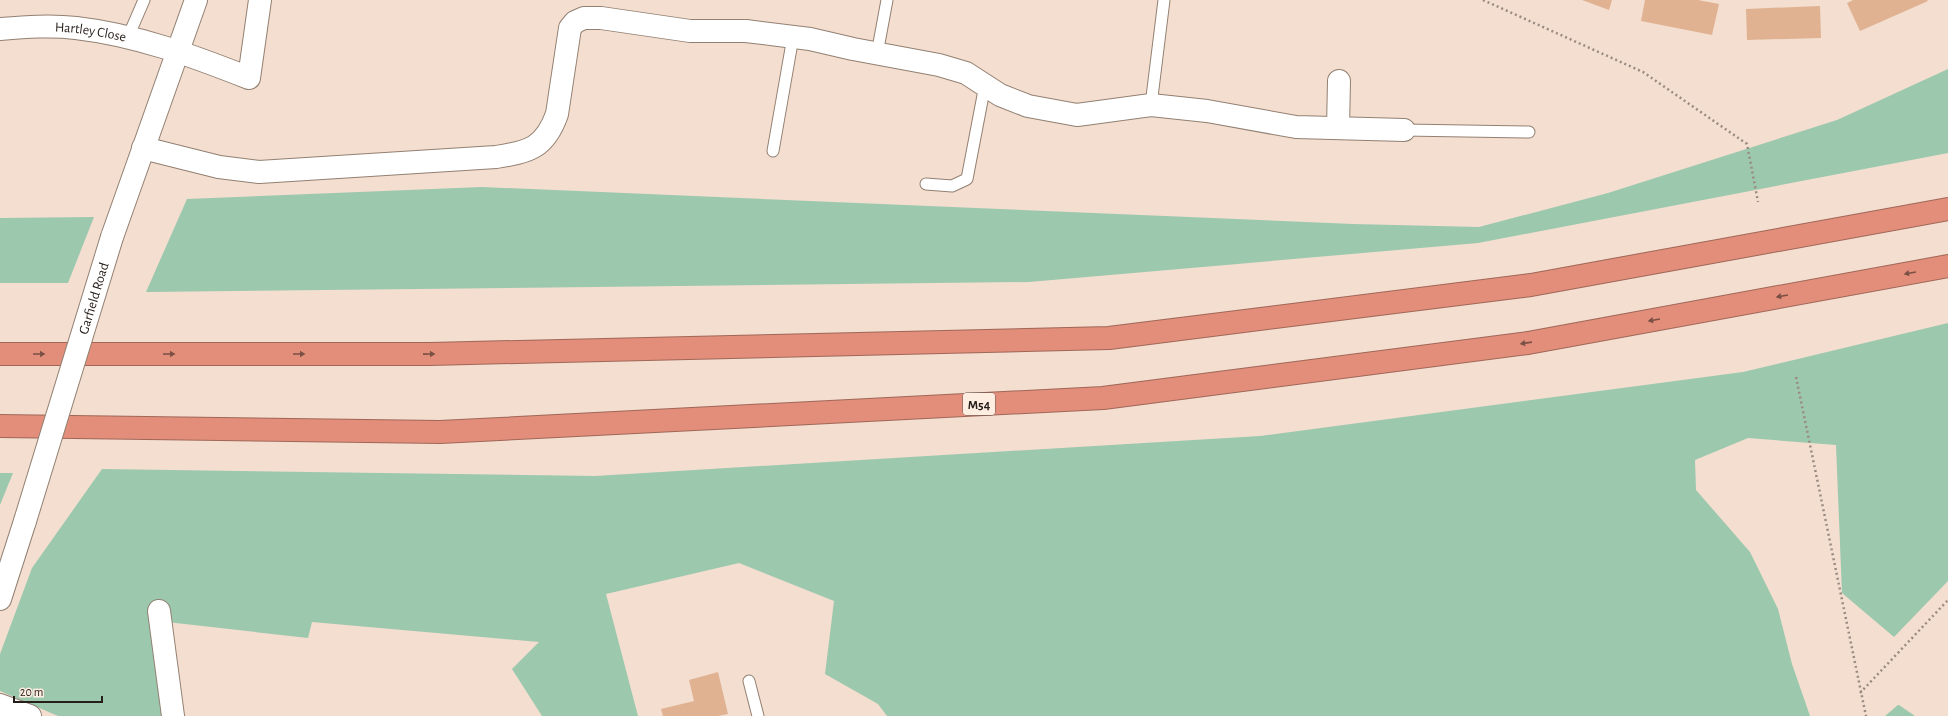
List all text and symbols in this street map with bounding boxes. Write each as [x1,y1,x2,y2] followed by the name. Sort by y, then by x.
[55,21,127,45] street label: Hartley Close
[77,261,112,336] street label: Garfield Road
[1904,270,1916,276] one-way arrow
[1776,294,1788,300] one-way arrow
[1648,317,1660,323] one-way arrow
[1520,340,1532,346] one-way arrow
[33,351,46,357] one-way arrow
[163,351,176,357] one-way arrow
[293,351,306,357] one-way arrow
[423,351,436,357] one-way arrow
[963,393,995,415] road number: M54
[14,678,102,704] scale bar
[20,686,43,698] text: 20 m

